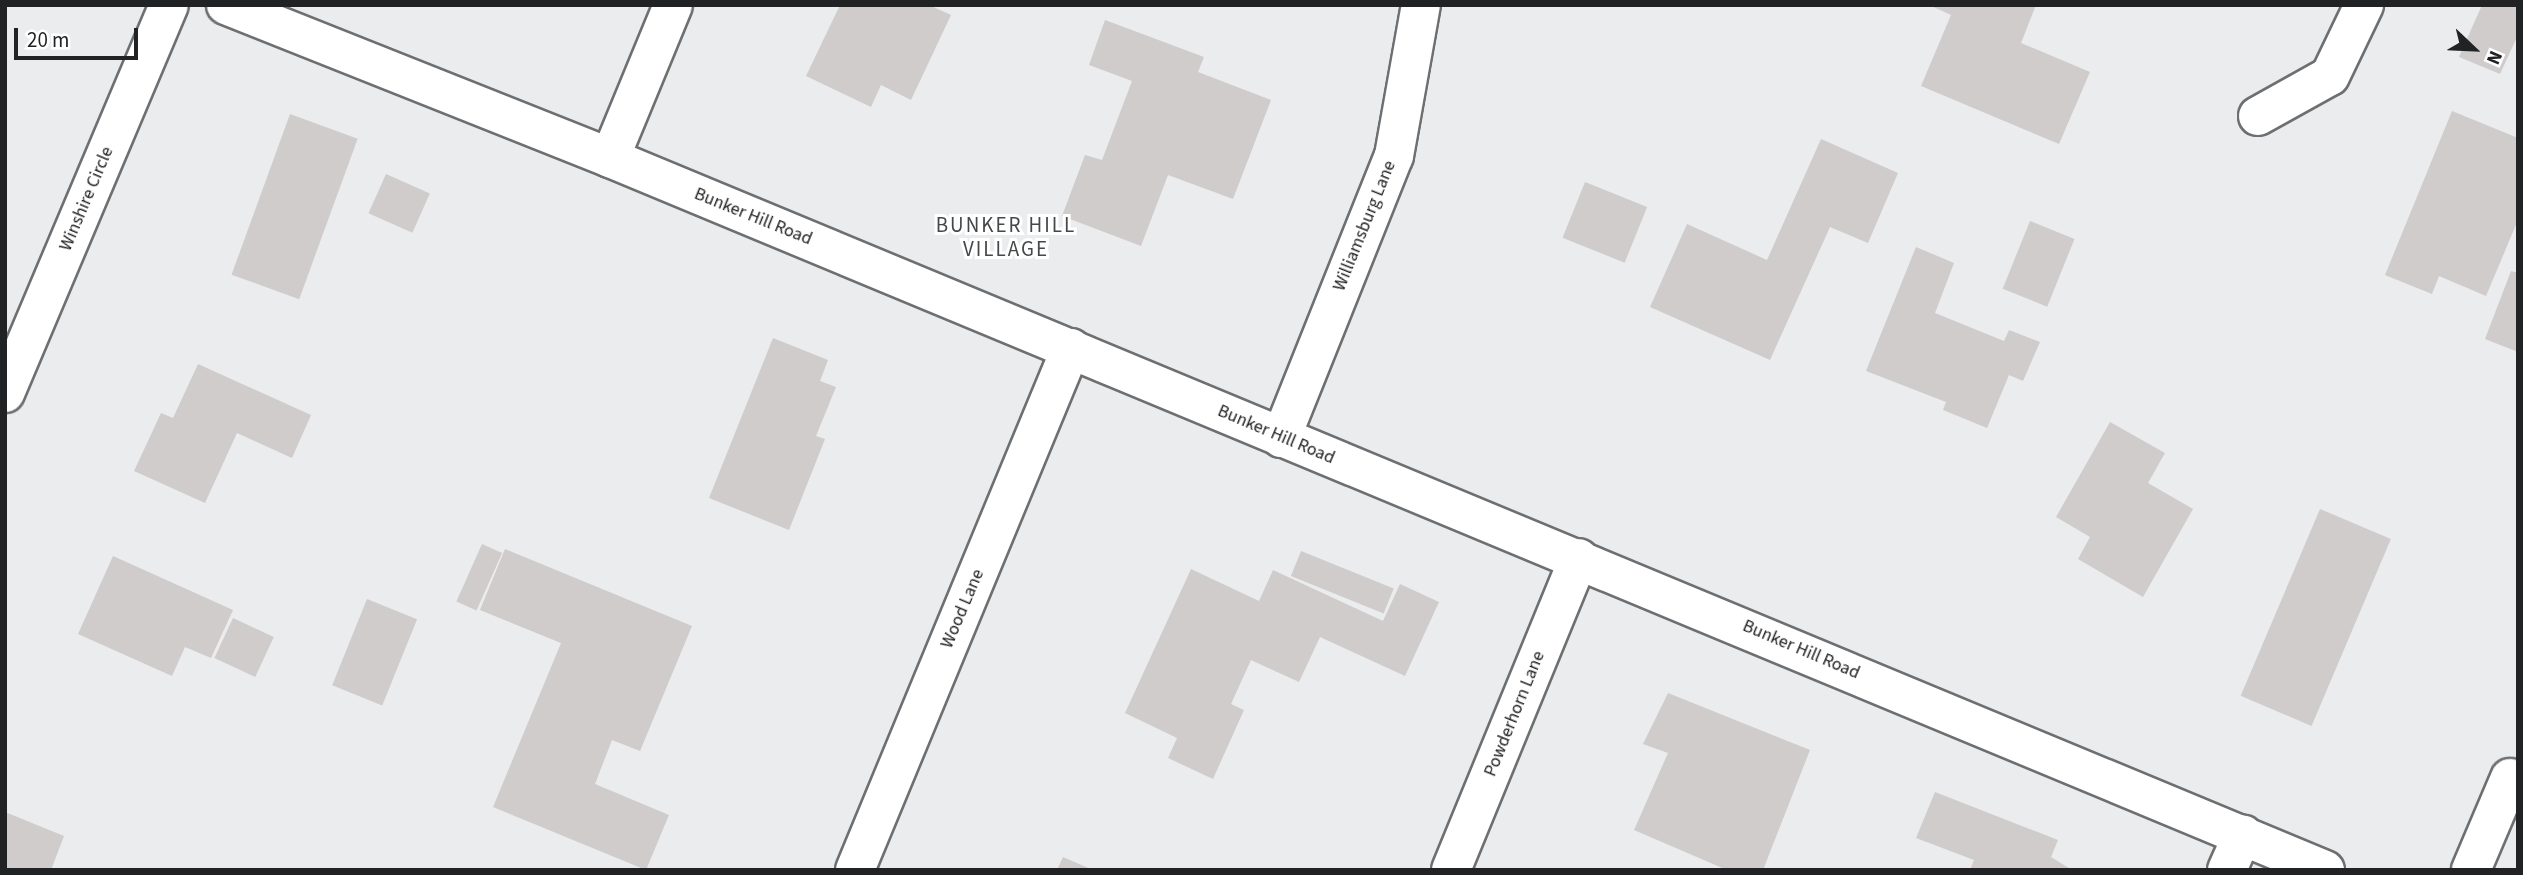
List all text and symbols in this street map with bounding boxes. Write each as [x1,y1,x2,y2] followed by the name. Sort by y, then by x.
[18,14,142,58] scale bar
[2439,14,2509,84] north arrow
[27,25,69,55] text: 20 m
[2479,46,2509,68] text: N
[55,144,119,254] street label: Winshire Circle
[1329,158,1401,294] street label: Williamsburg Lane
[691,184,815,250] street label: Bunker Hill Road
[937,212,1075,262] district label: BUNKER HILL VILLAGE
[1214,401,1338,469] street label: Bunker Hill Road
[937,566,989,652] street label: Wood Lane
[1739,616,1863,684] street label: Bunker Hill Road
[1480,648,1550,780] street label: Powderhorn Lane

